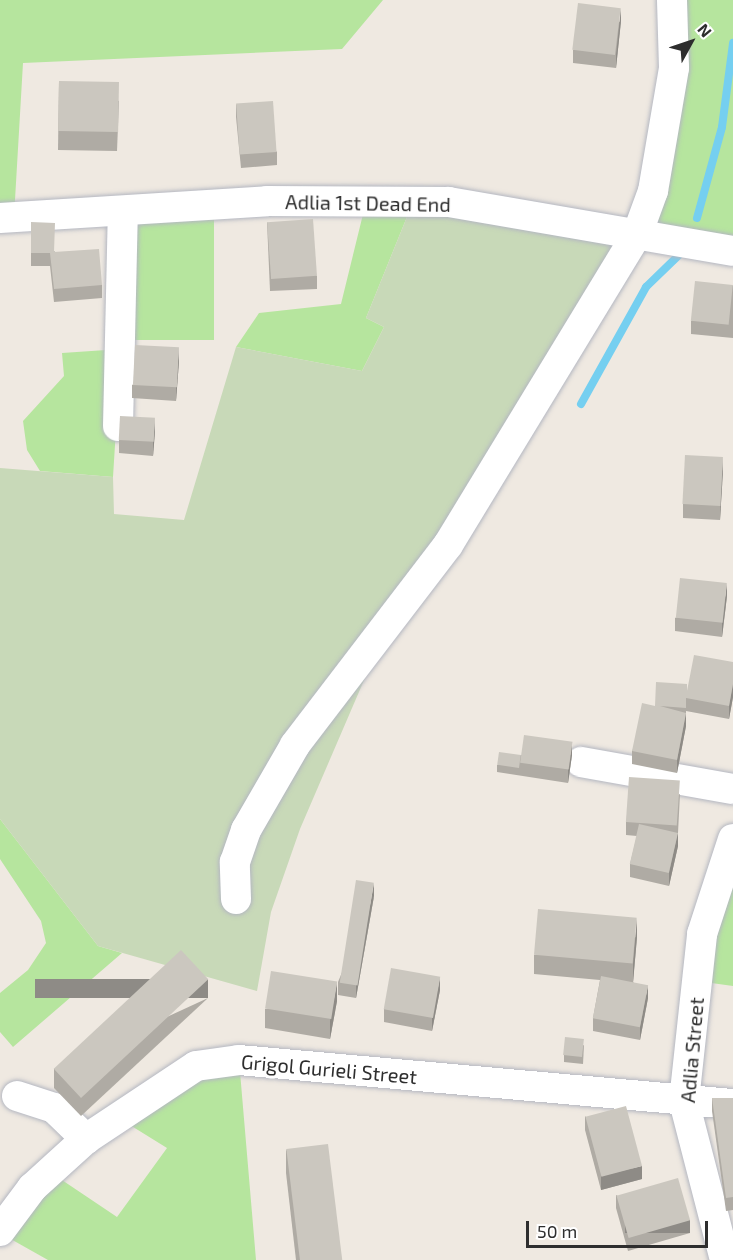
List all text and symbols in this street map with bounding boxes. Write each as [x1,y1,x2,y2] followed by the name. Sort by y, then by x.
[661,12,721,72] north arrow
[694,20,716,41] text: N
[285,190,451,216] street label: Adlia 1st Dead End
[675,996,709,1104] street label: Adlia Street
[240,1049,418,1089] street label: Grigol Gurieli Street
[529,1209,710,1247] scale bar
[537,1220,577,1242] text: 50 m

